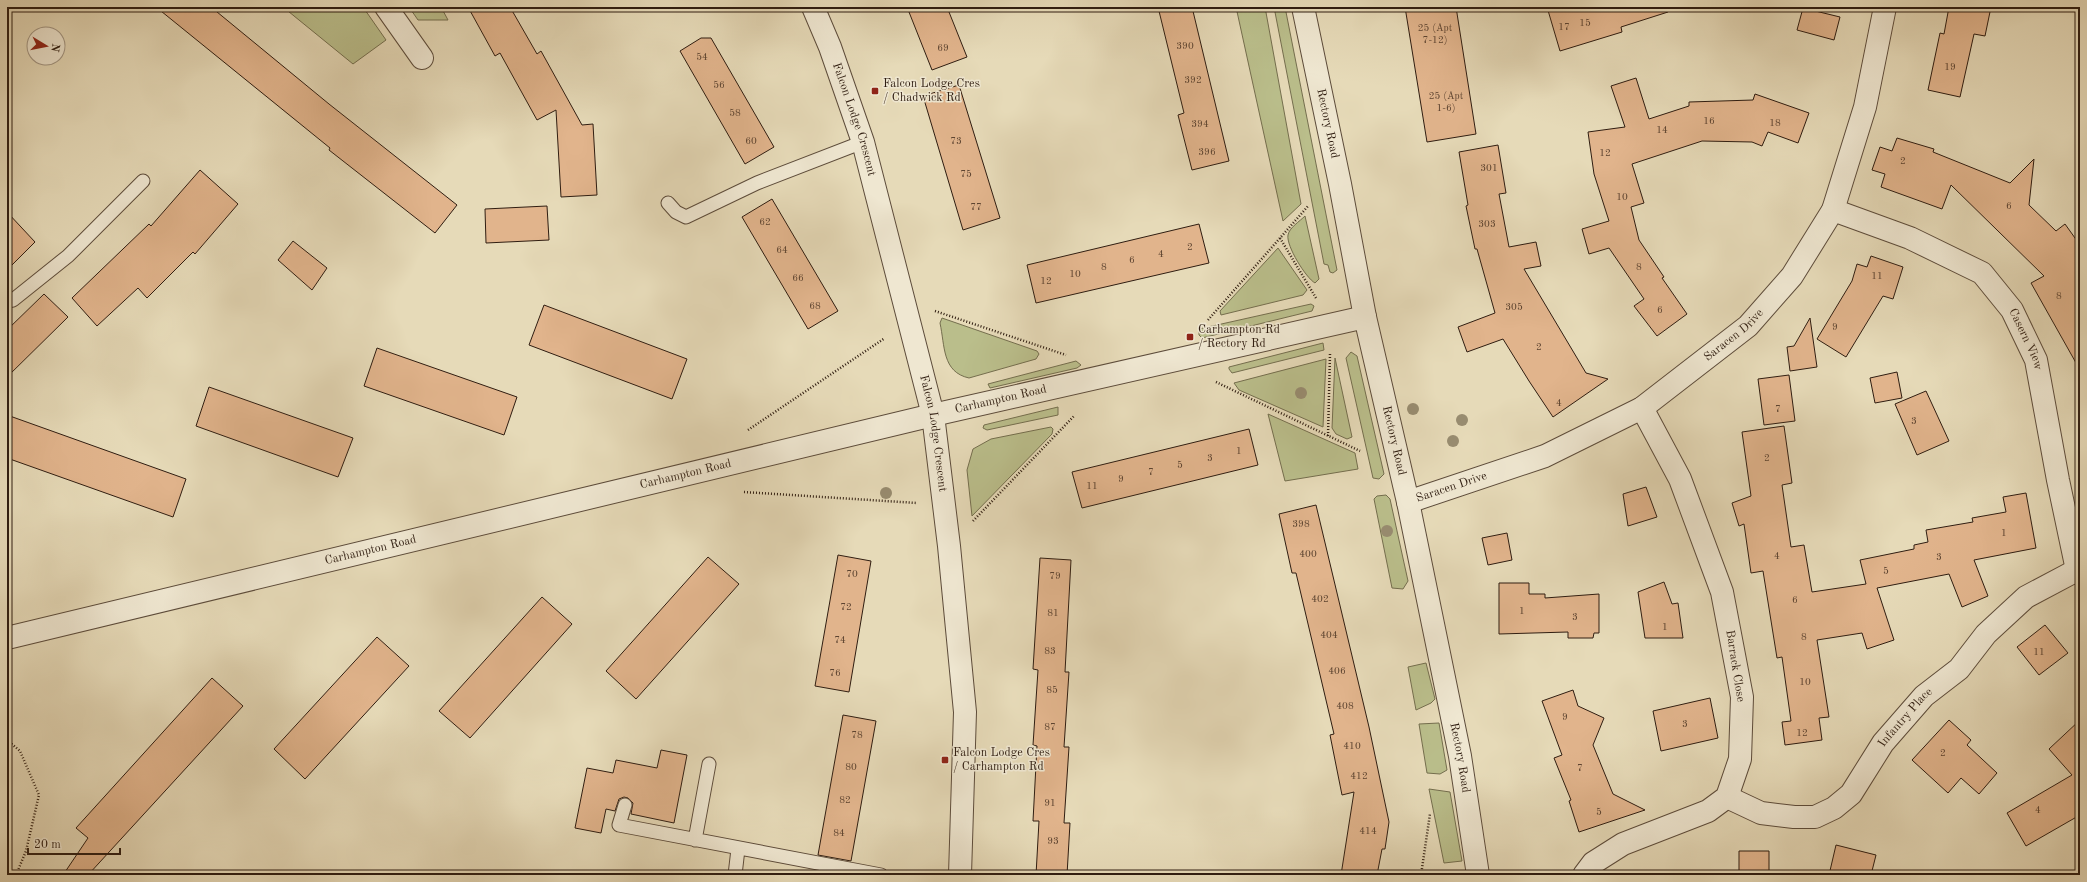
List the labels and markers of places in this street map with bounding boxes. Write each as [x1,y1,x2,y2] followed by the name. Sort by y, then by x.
[883,78,980,104] place label: Falcon Lodge Cres / Chadwick Rd
[870,86,880,96] marker: Falcon Lodge Cres / Chadwick Rd
[1198,324,1280,350] place label: Carhampton Rd / Rectory Rd
[1185,332,1195,342] marker: Carhampton Rd / Rectory Rd
[953,747,1050,773] place label: Falcon Lodge Cres / Carhampton Rd
[940,755,950,765] marker: Falcon Lodge Cres / Carhampton Rd

